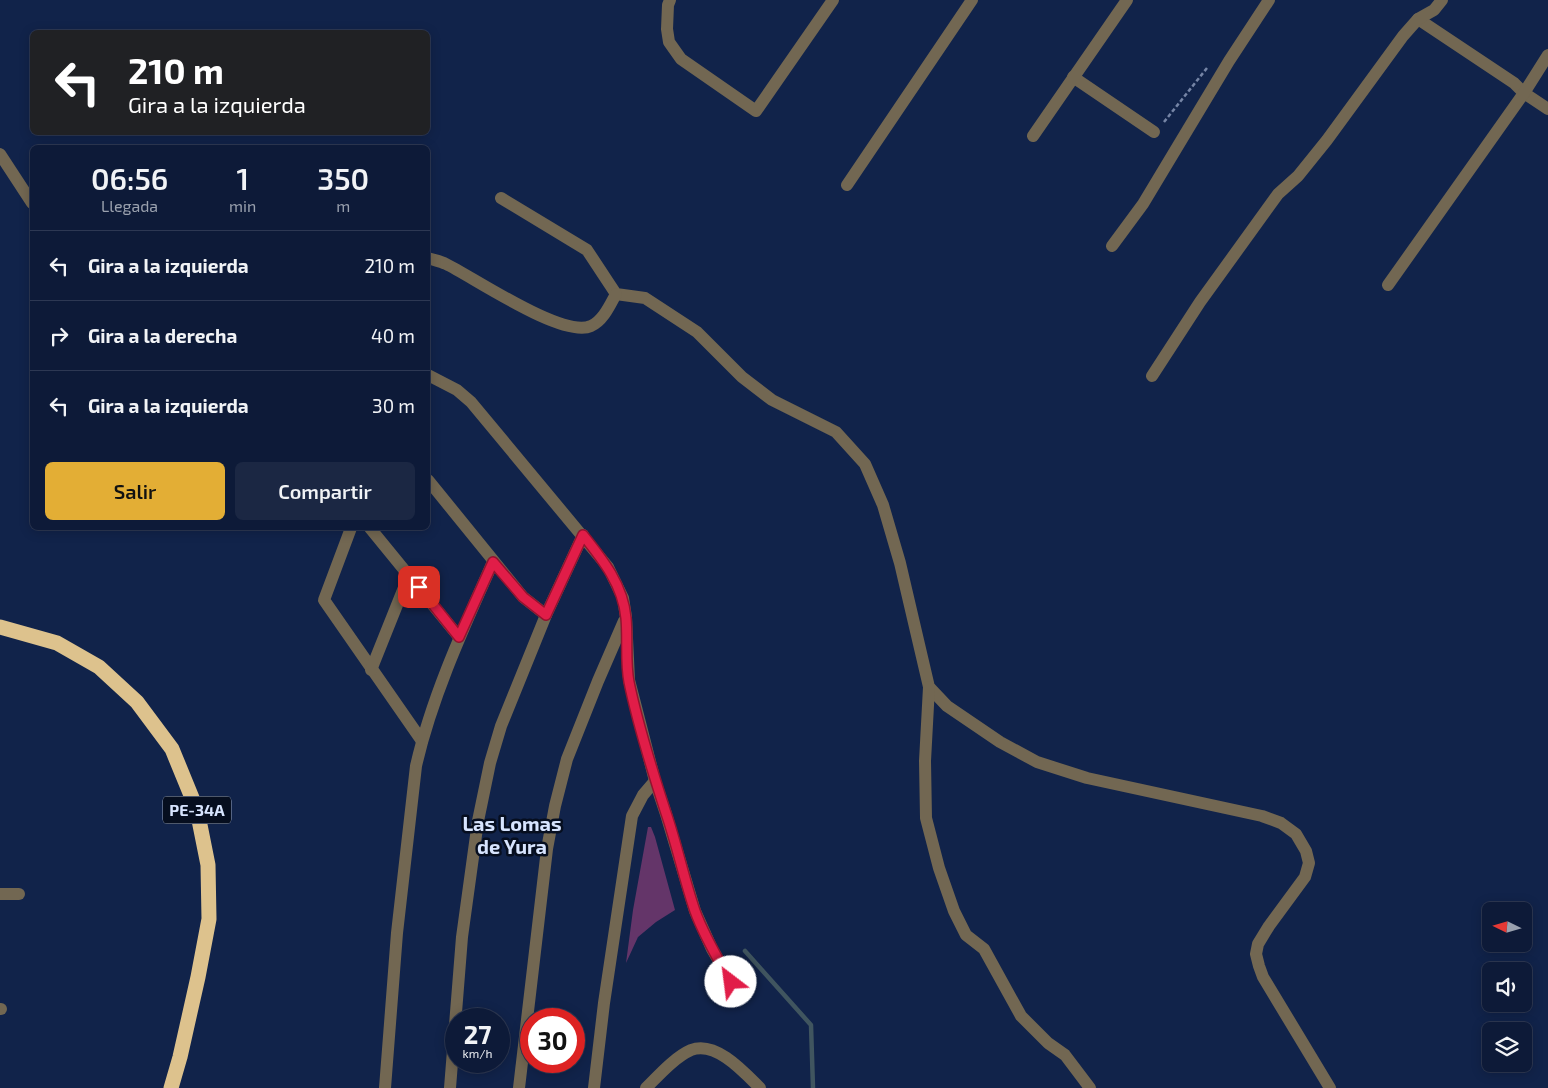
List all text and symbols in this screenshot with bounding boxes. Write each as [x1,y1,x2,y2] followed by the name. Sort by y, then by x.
[128,49,224,91] text: 210 m
[45,50,110,115] icon: left
[128,91,306,117] text: Gira a la izquierda
[91,160,168,196] text: 06:56
[236,160,249,196] text: 1
[317,160,369,196] text: 350
[101,196,158,215] text: Llegada
[229,196,256,215] text: min
[336,196,350,215] text: m
[45,252,73,280] icon: left
[88,254,249,277] text: Gira a la izquierda
[364,254,415,277] text: 210 m
[45,322,73,350] icon: right
[88,324,237,347] text: Gira a la derecha
[371,324,415,347] text: 40 m
[45,392,73,420] icon: left
[88,394,249,417] text: Gira a la izquierda
[372,394,415,417] text: 30 m
[45,462,225,520] button: Salir
[235,462,415,520] button: Compartir
[398,566,440,608] pin
[405,573,433,601] icon: arrive
[163,796,231,824] road number: PE-34A
[462,811,562,858] district label: Las Lomas de Yura
[1482,902,1532,952] north arrow
[1482,902,1532,1072] map controls
[704,955,756,1007] position arrow
[1482,962,1532,1012] button: sound
[520,1008,585,1073] speed limit sign: 30
[464,1019,491,1049] text: 27
[1482,1022,1532,1072] button: layers
[463,1046,492,1060] text: km/h

